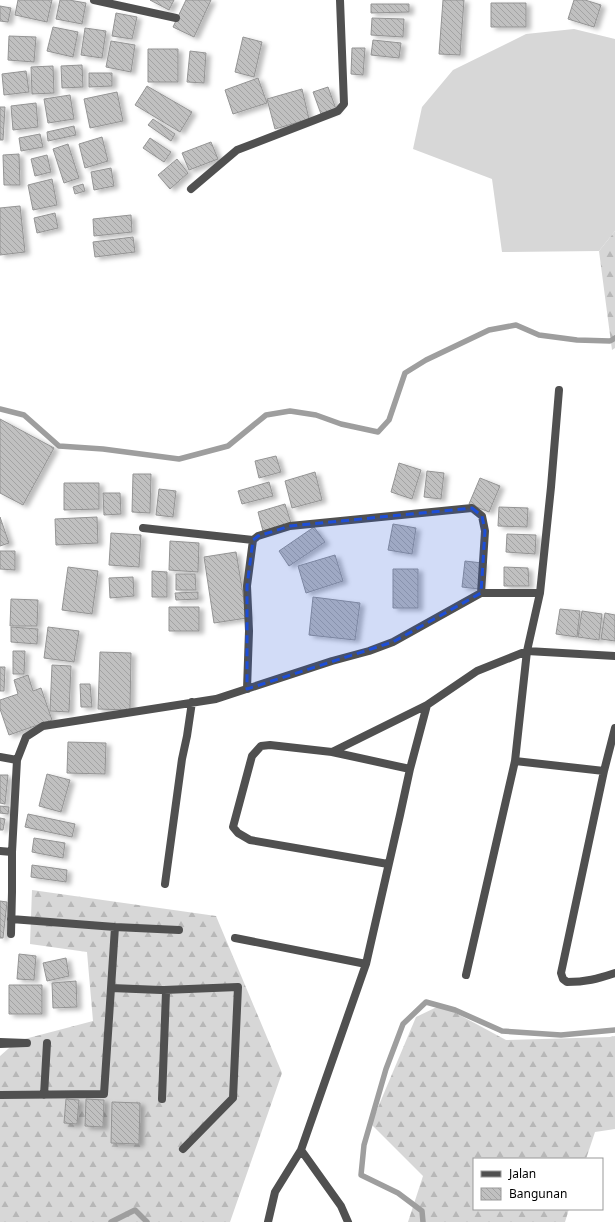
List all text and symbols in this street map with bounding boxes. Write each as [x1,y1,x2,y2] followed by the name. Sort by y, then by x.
[473,1158,603,1210] legend
[508,1165,536,1182] text: Jalan
[509,1185,567,1202] text: Bangunan

